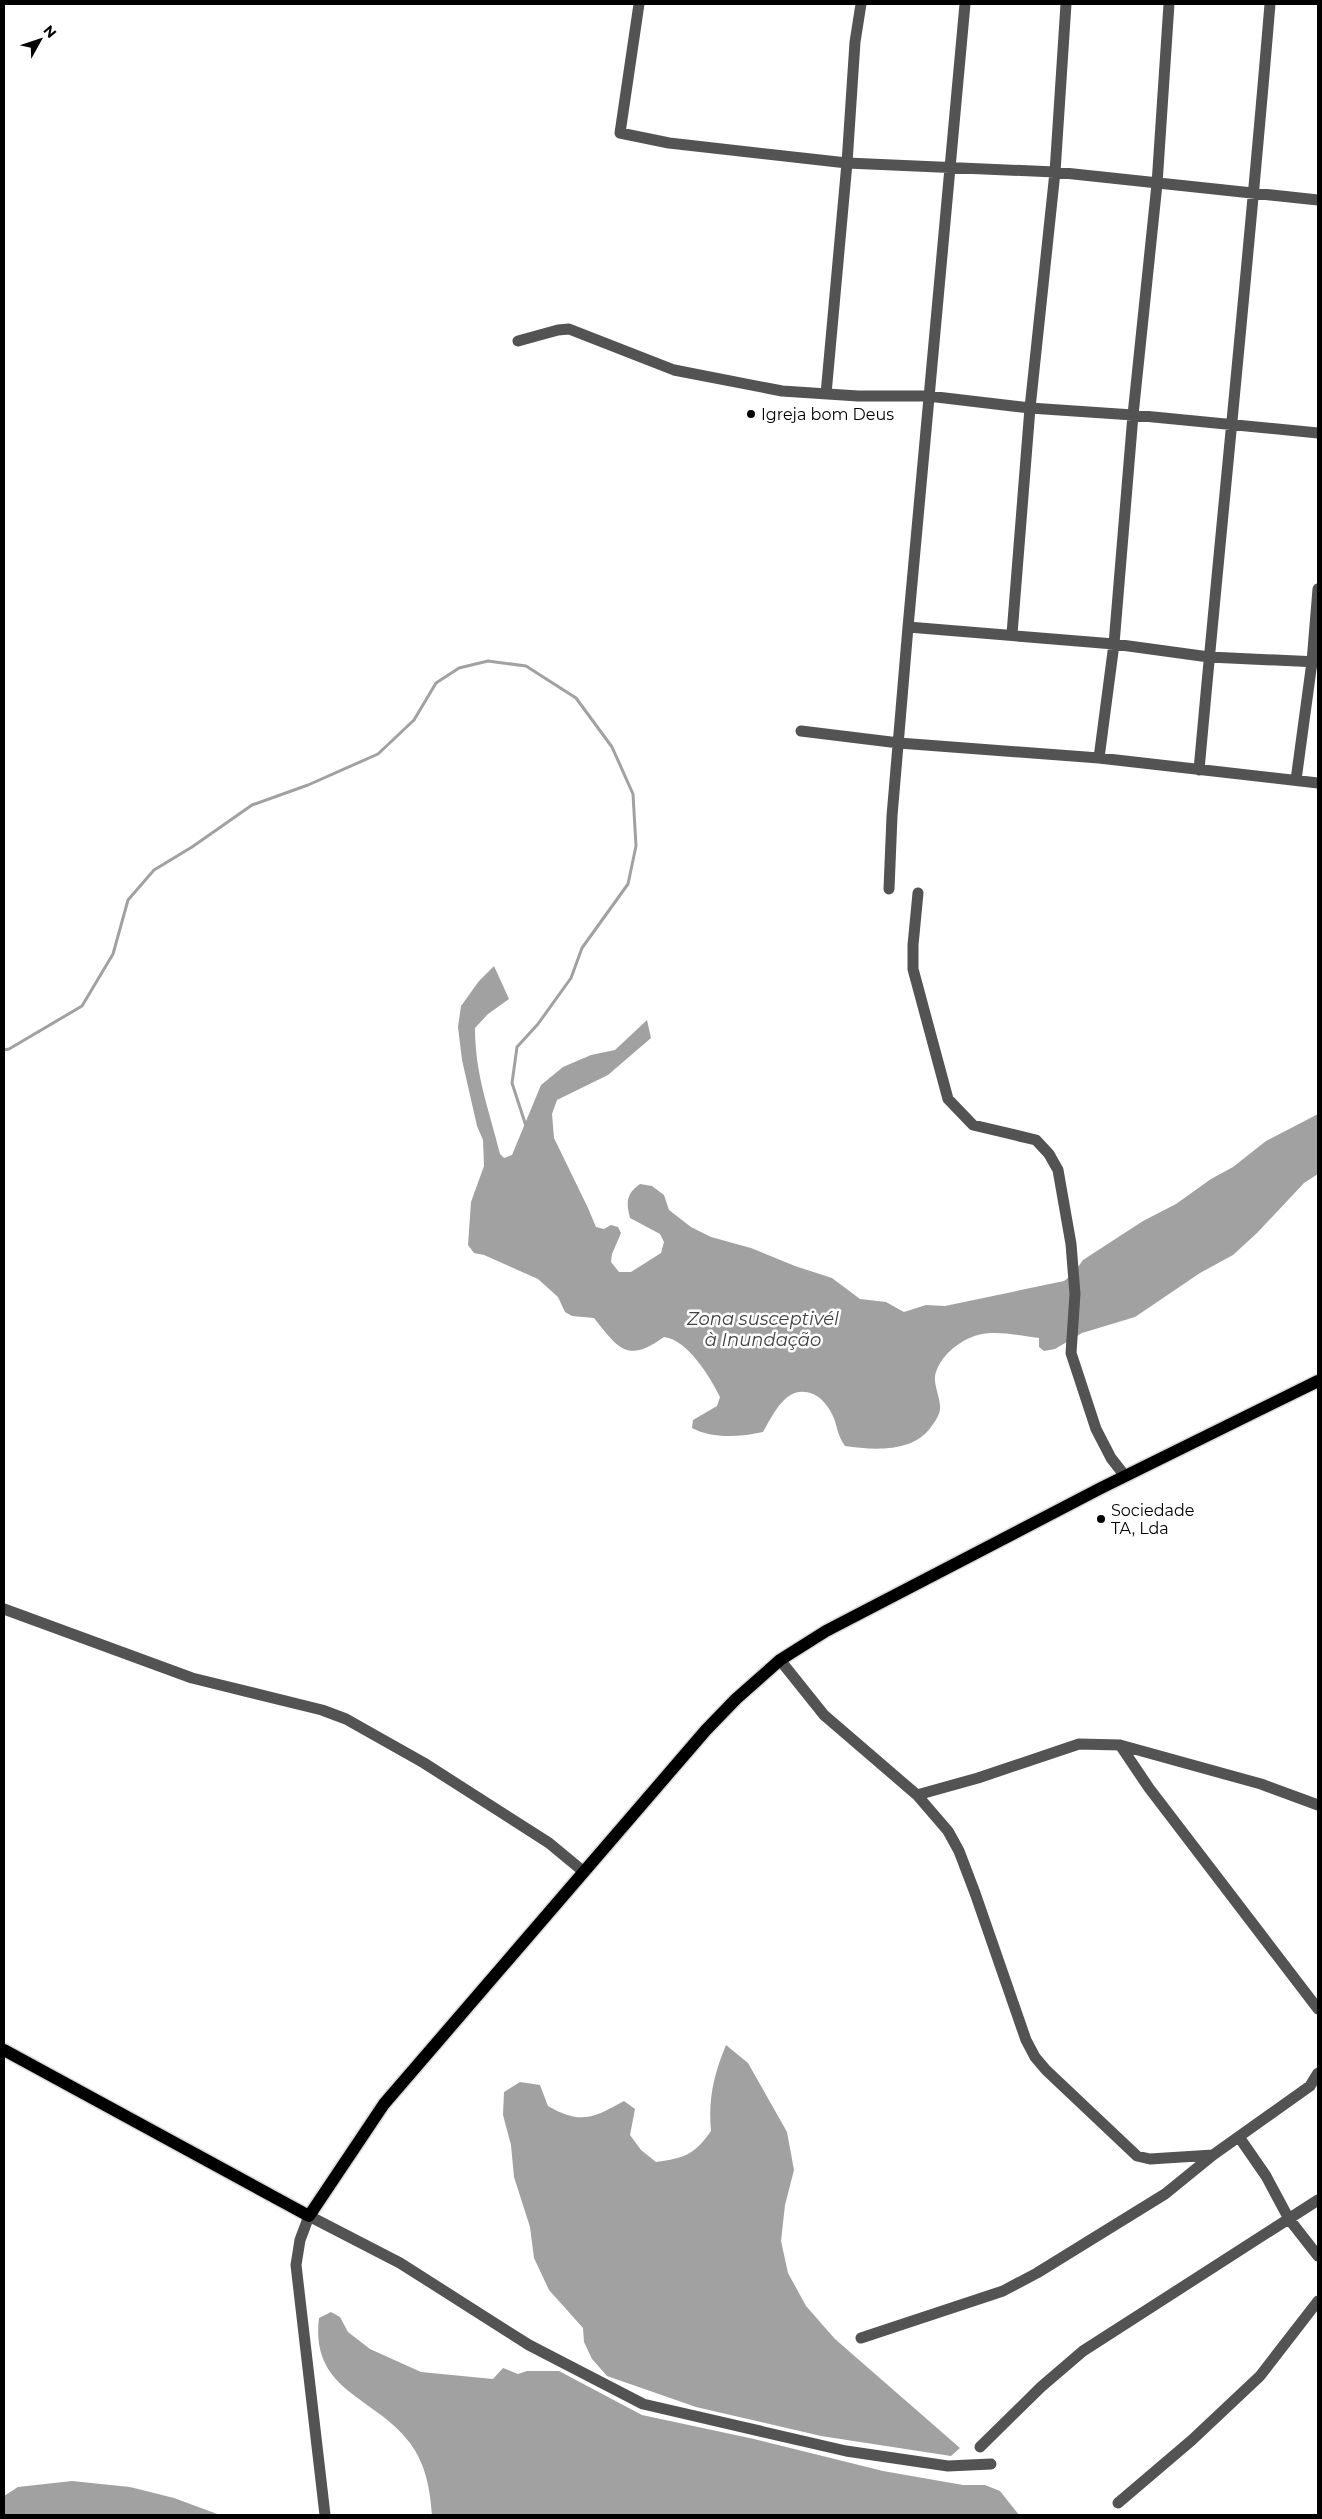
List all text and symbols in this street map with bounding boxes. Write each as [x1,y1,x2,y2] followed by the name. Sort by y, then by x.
[15,15,65,65] north arrow
[39,22,60,42] text: N
[761,405,894,424] place label: Igreja bom Deus
[745,408,757,420] marker: Igreja bom Deus
[686,1308,839,1351] water label: Zona susceptivél à Inundação
[1111,1501,1195,1538] place label: Sociedade TA, Lda
[1095,1513,1107,1525] marker: Sociedade TA, Lda

